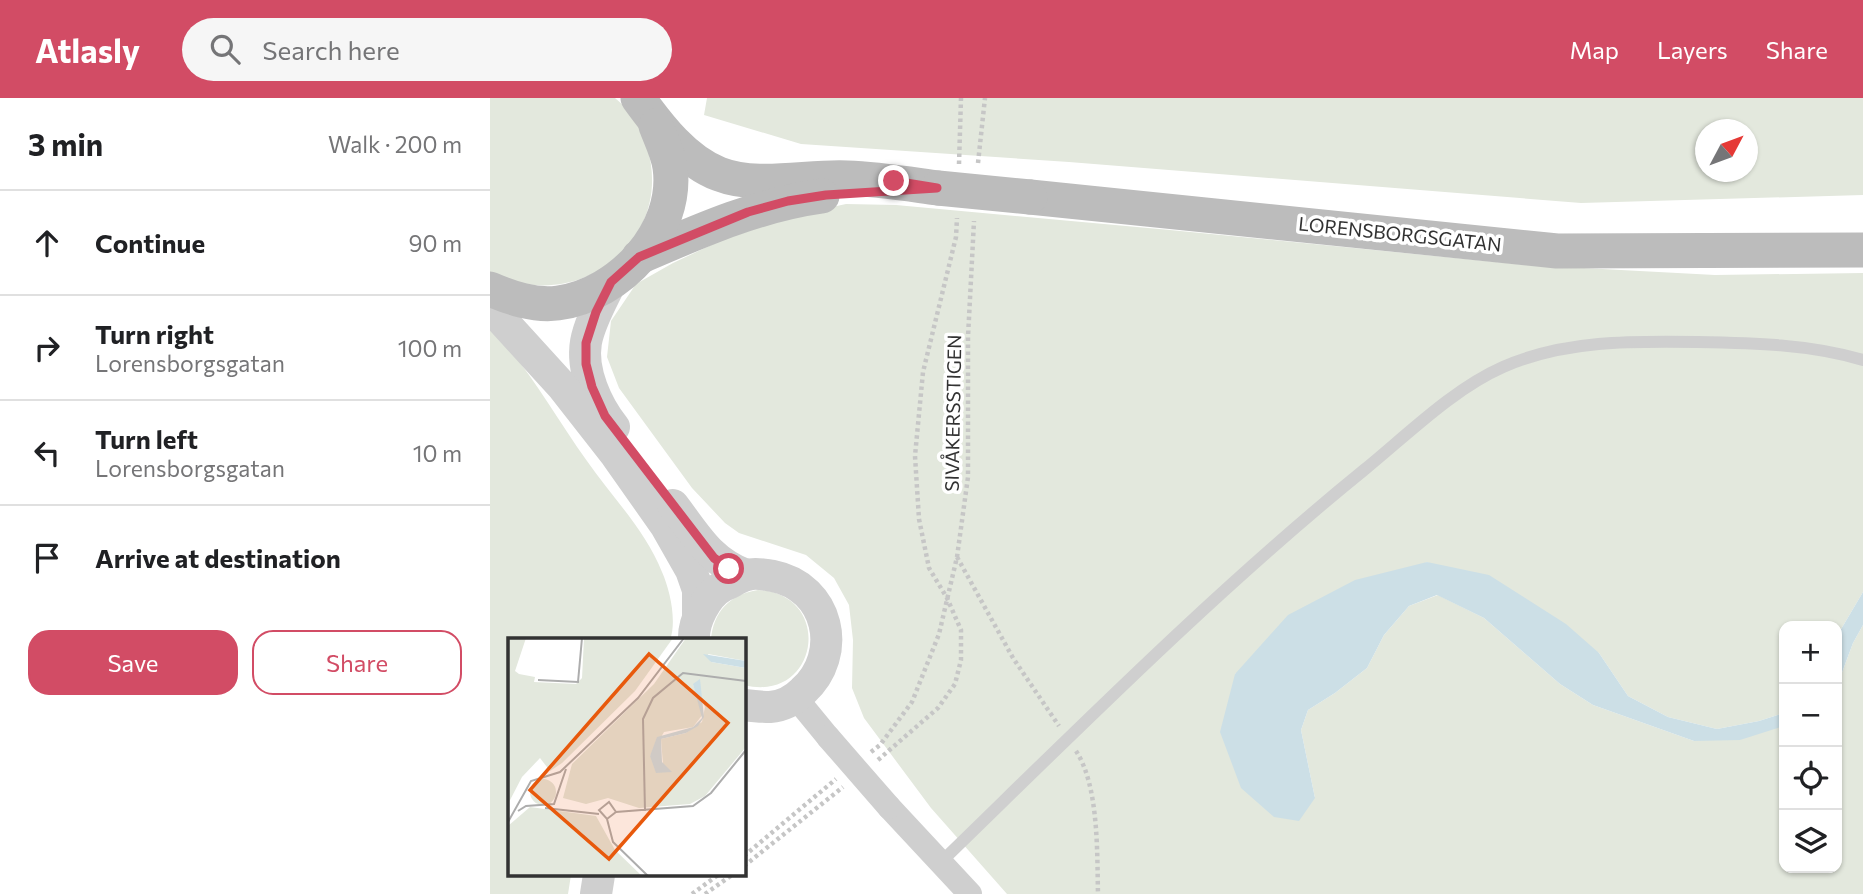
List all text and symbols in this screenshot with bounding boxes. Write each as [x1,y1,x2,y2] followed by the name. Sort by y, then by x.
[182,18,672,81] search box
[35,29,140,70] text: Atlasly
[206,30,244,68] icon: search
[262,34,400,65] text: Search here
[1570,35,1619,64] text: Map
[1657,35,1728,64] text: Layers
[1766,35,1828,64] text: Share
[1695,119,1758,182] north arrow
[28,125,103,162] text: 3 min
[328,130,462,158] text: Walk · 200 m
[878,165,909,196] route end
[1297,211,1503,256] street label: LORENSBORGSGATAN
[28,224,66,262] icon: ahead
[95,227,205,258] text: Continue
[409,229,462,257] text: 90 m
[95,318,214,349] text: Turn right
[28,329,66,367] icon: right
[398,334,462,362] text: 100 m
[939,334,965,492] street label: SIVÅKERSSTIGEN
[95,349,285,377] text: Lorensborgsgatan
[95,423,198,454] text: Turn left
[28,434,66,472] icon: left
[413,439,462,467] text: 10 m
[95,454,285,482] text: Lorensborgsgatan
[28,539,66,577] icon: arrive
[95,542,341,573] text: Arrive at destination
[713,553,744,584] route start
[1779,621,1842,873] map controls
[1779,621,1842,684] button: +
[28,630,238,695] button: Save
[252,630,462,695] button: Share
[508,638,746,876] inset map
[1779,684,1842,747] button: −
[1779,747,1842,810] button: locate
[1779,810,1842,873] button: layers

